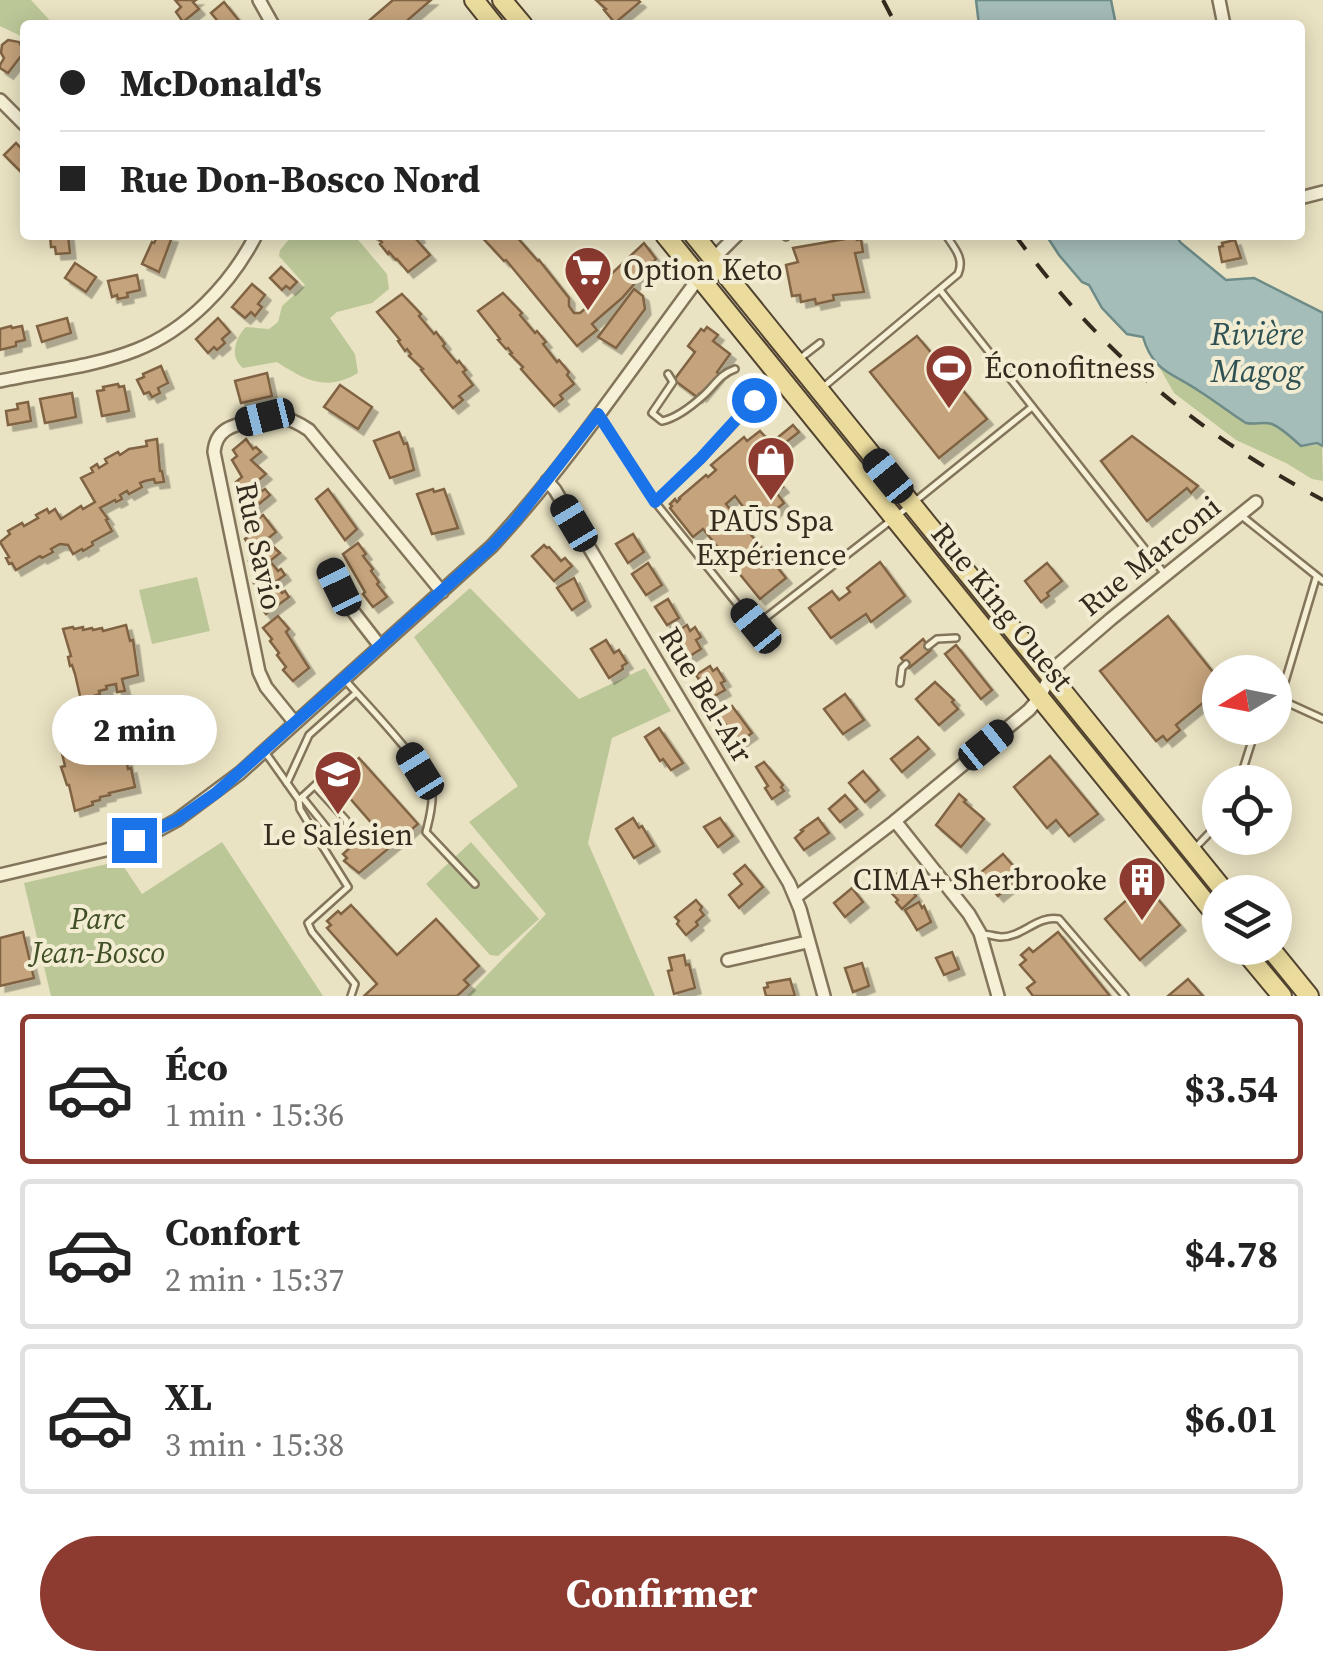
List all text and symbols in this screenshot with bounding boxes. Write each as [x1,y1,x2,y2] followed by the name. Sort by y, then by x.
[120,57,322,109] text: McDonald's
[120,153,480,205] text: Rue Don-Bosco Nord
[562,244,614,312] supermarket icon: Option Keto
[623,249,783,290] place label: Option Keto
[1210,312,1304,393] water label: Rivière Magog
[923,342,975,410] sports icon: Éconofitness
[984,347,1155,388] place label: Éconofitness
[732,378,777,423] route start
[232,395,298,439] car
[745,434,797,502] shop icon: PAŪS Spa Expérience
[857,443,919,509] car
[226,478,293,613] street label: Rue Savio
[1070,486,1229,625] street label: Rue Marconi
[546,490,602,556] car
[695,500,847,575] place label: PAŪS Spa Expérience
[922,514,1083,699] street label: Rue King Ouest
[312,553,366,621] car
[725,593,787,659] car
[650,619,763,770] street label: Rue Bel-Air
[1202,655,1292,745] north arrow
[1202,655,1292,965] map controls
[52,695,216,765] callout: 2 min
[93,708,176,752] text: 2 min
[953,714,1019,776] car
[391,738,449,804] car
[312,748,364,816] school or university icon: Le Salésien
[1202,765,1292,855] button: locate
[263,814,413,855] place label: Le Salésien
[112,818,157,863] route end
[1116,854,1168,922] building icon: CIMA+ Sherbrooke
[853,859,1107,900] place label: CIMA+ Sherbrooke
[1202,875,1292,965] button: layers
[27,898,165,973] park label: Parc Jean-Bosco
[165,1041,228,1093] text: Éco
[45,1044,135,1134] icon: car
[1184,1063,1278,1115] text: $3.54
[165,1093,344,1137] text: 1 min · 15:36
[165,1206,300,1258] text: Confort
[45,1209,135,1299] icon: car
[1184,1228,1278,1280] text: $4.78
[165,1258,344,1302] text: 2 min · 15:37
[165,1371,212,1423] text: XL
[45,1374,135,1464] icon: car
[1184,1393,1278,1445] text: $6.01
[165,1423,344,1467] text: 3 min · 15:38
[40,1536,1283,1651] button: Confirmer

